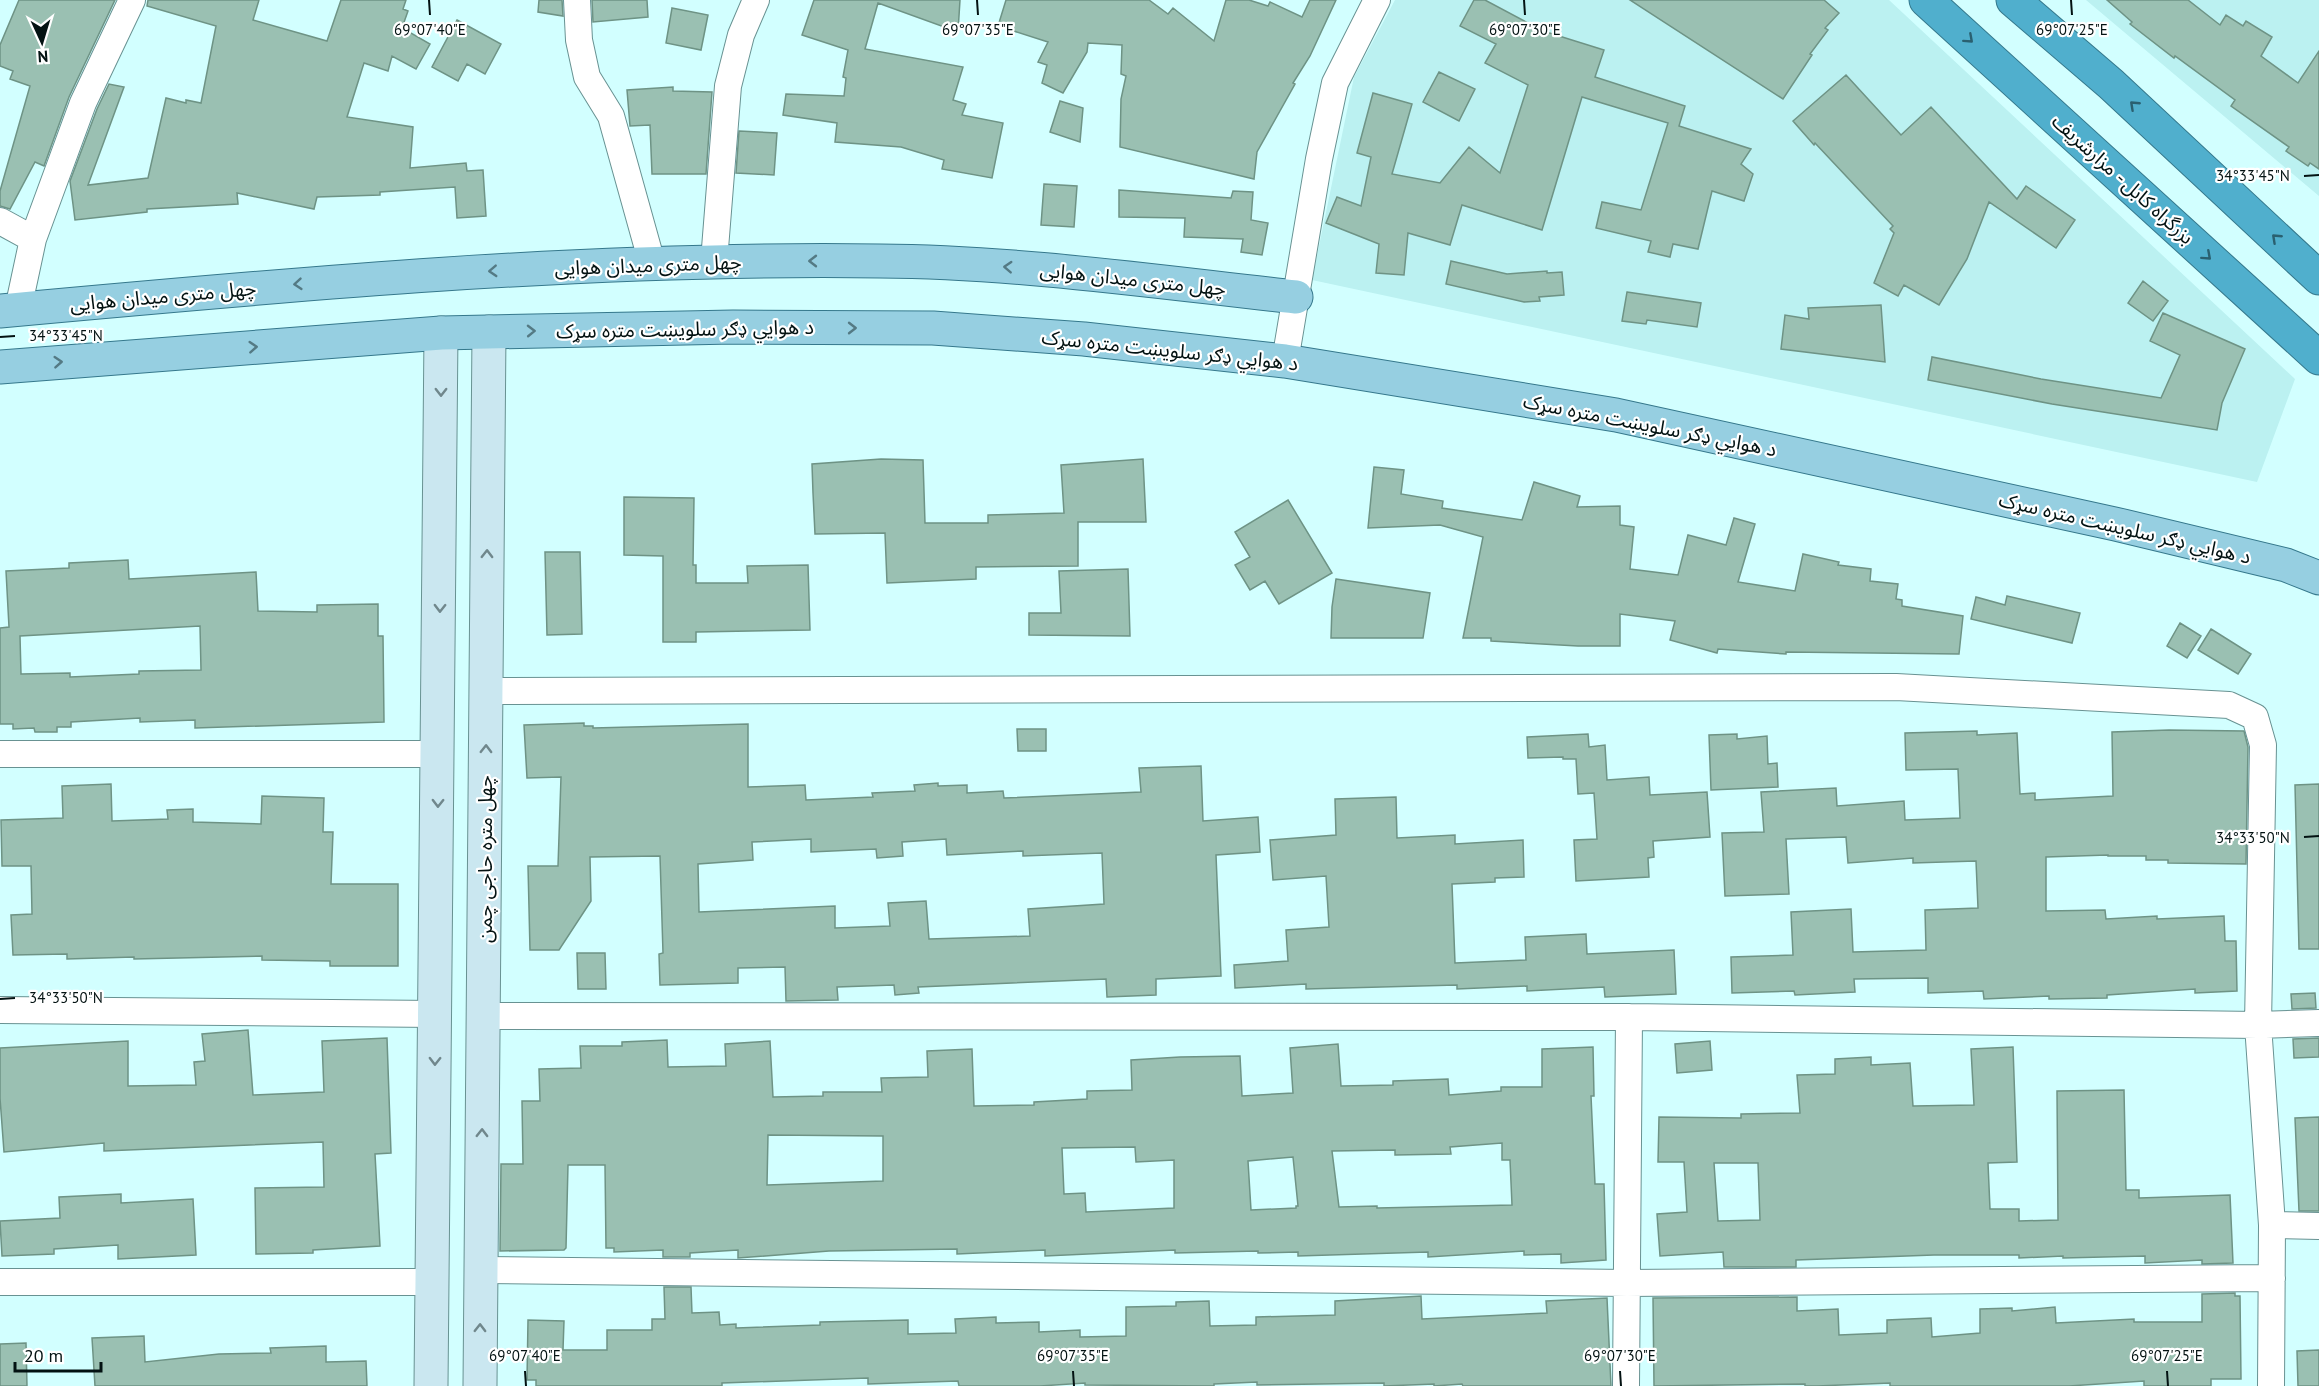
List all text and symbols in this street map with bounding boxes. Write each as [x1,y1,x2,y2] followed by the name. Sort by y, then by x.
[12,12,72,72] north arrow
[394,20,466,39] text: 69°07'40"E
[942,20,1014,39] text: 69°07'35"E
[1489,20,1561,39] text: 69°07'30"E
[2036,20,2108,39] text: 69°07'25"E
[1963,32,1973,43] one-way arrow
[37,47,49,67] text: N
[2130,102,2141,113] one-way arrow
[2046,108,2200,250] street label: بزرگراه کابل - مزارشریف
[2216,166,2290,185] text: 34°33'45"N
[2273,235,2284,246] one-way arrow
[554,249,742,281] street label: چهل متری میدان هوایی
[2200,249,2210,260] one-way arrow
[809,255,818,267] one-way arrow
[1039,256,1227,302] street label: چهل متری میدان هوایی
[1004,260,1013,273] one-way arrow
[488,265,497,278] one-way arrow
[69,275,257,317] street label: چهل متری میدان هوایی
[294,277,303,290] one-way arrow
[556,314,814,347] street label: د هوايي ډګر سلویښت متره سړک
[848,322,857,334] one-way arrow
[1040,324,1300,379] street label: د هوايي ډګر سلویښت متره سړک
[527,325,536,337] one-way arrow
[29,326,103,345] text: 34°33'45"N
[248,341,257,354] one-way arrow
[54,356,63,369] one-way arrow
[435,387,447,396] one-way arrow
[1520,388,1779,465] street label: د هوايي ډګر سلویښت متره سړک
[1996,486,2254,572] street label: د هوايي ډګر سلویښت متره سړک
[481,549,494,558] one-way arrow
[434,603,446,612] one-way arrow
[479,744,492,753] one-way arrow
[472,775,498,943] street label: چهل متره حاجی چمن
[432,798,444,807] one-way arrow
[2216,828,2290,847] text: 34°33'50"N
[29,988,103,1007] text: 34°33'50"N
[429,1056,442,1065] one-way arrow
[476,1128,488,1137] one-way arrow
[474,1323,487,1332] one-way arrow
[15,1335,100,1373] scale bar
[24,1344,63,1367] text: 20 m
[489,1346,561,1365] text: 69°07'40"E
[1037,1346,1109,1365] text: 69°07'35"E
[1584,1346,1656,1365] text: 69°07'30"E
[2131,1346,2203,1365] text: 69°07'25"E

